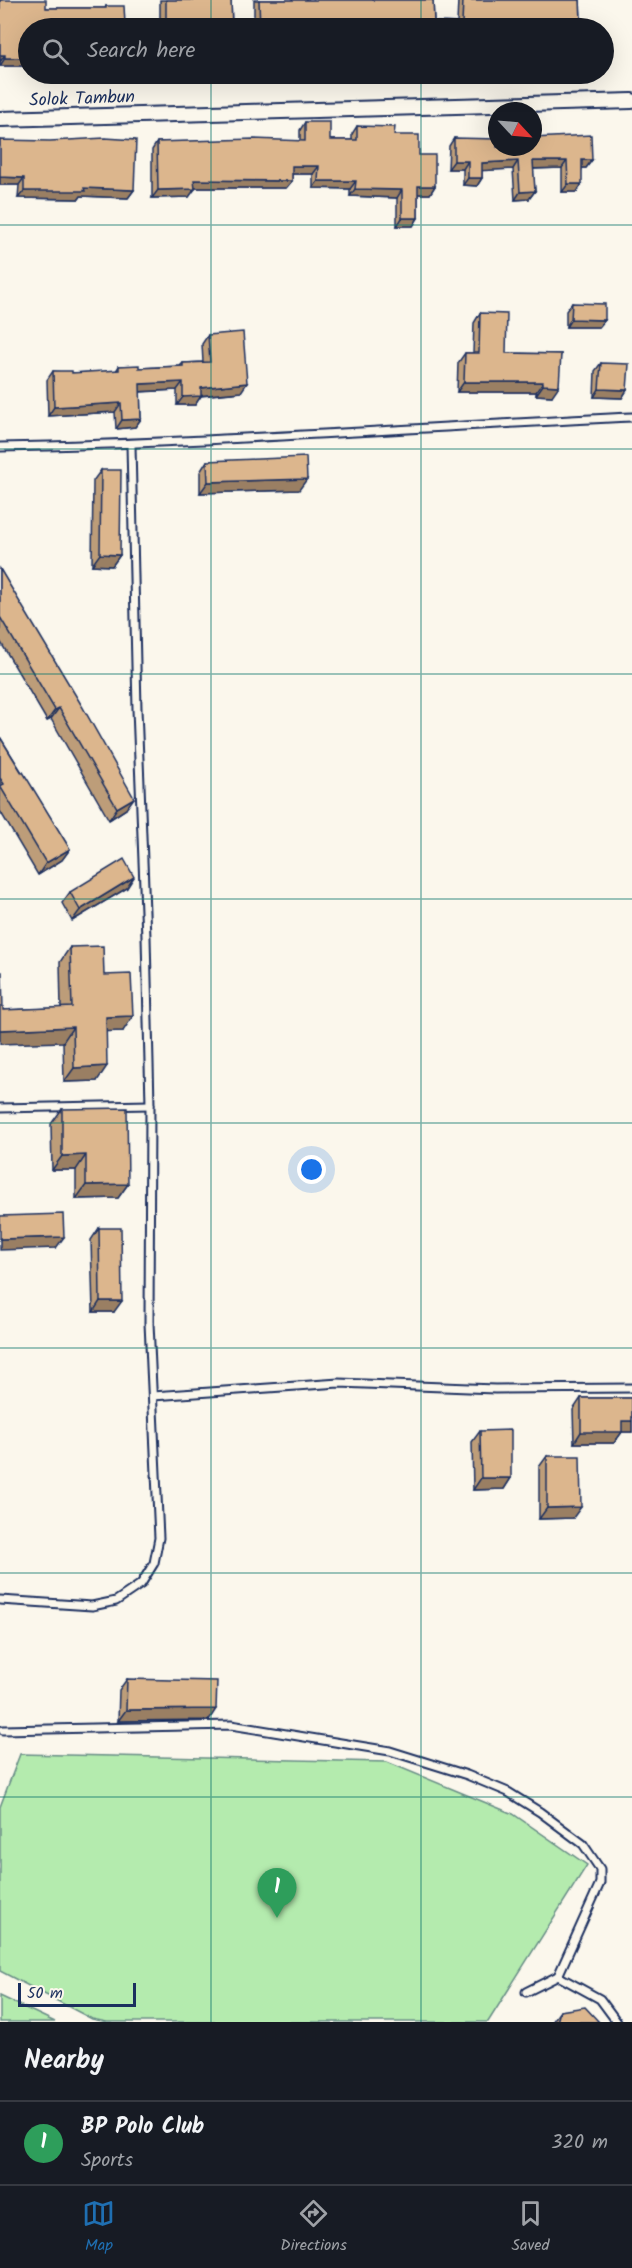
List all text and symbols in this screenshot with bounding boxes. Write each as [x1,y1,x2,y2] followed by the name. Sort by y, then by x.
[18,18,614,84] search box
[87,34,195,69] text: Search here
[39,35,72,68] icon: search
[29,83,136,116] street label: Solok Tambun
[488,102,542,156] north arrow
[297,1155,326,1184] your location
[258,1868,296,1918] pin: 1
[18,1980,136,2008] scale bar
[27,1981,63,2006] text: 50 m
[24,2040,104,2082] text: Nearby
[81,2110,204,2145] text: BP Polo Club
[40,2127,47,2159] text: 1
[551,2127,608,2159] text: 320 m
[81,2145,133,2177] text: Sports
[82,2197,115,2258] tab: Map
[280,2197,347,2258] tab: Directions
[512,2197,550,2258] tab: Saved

